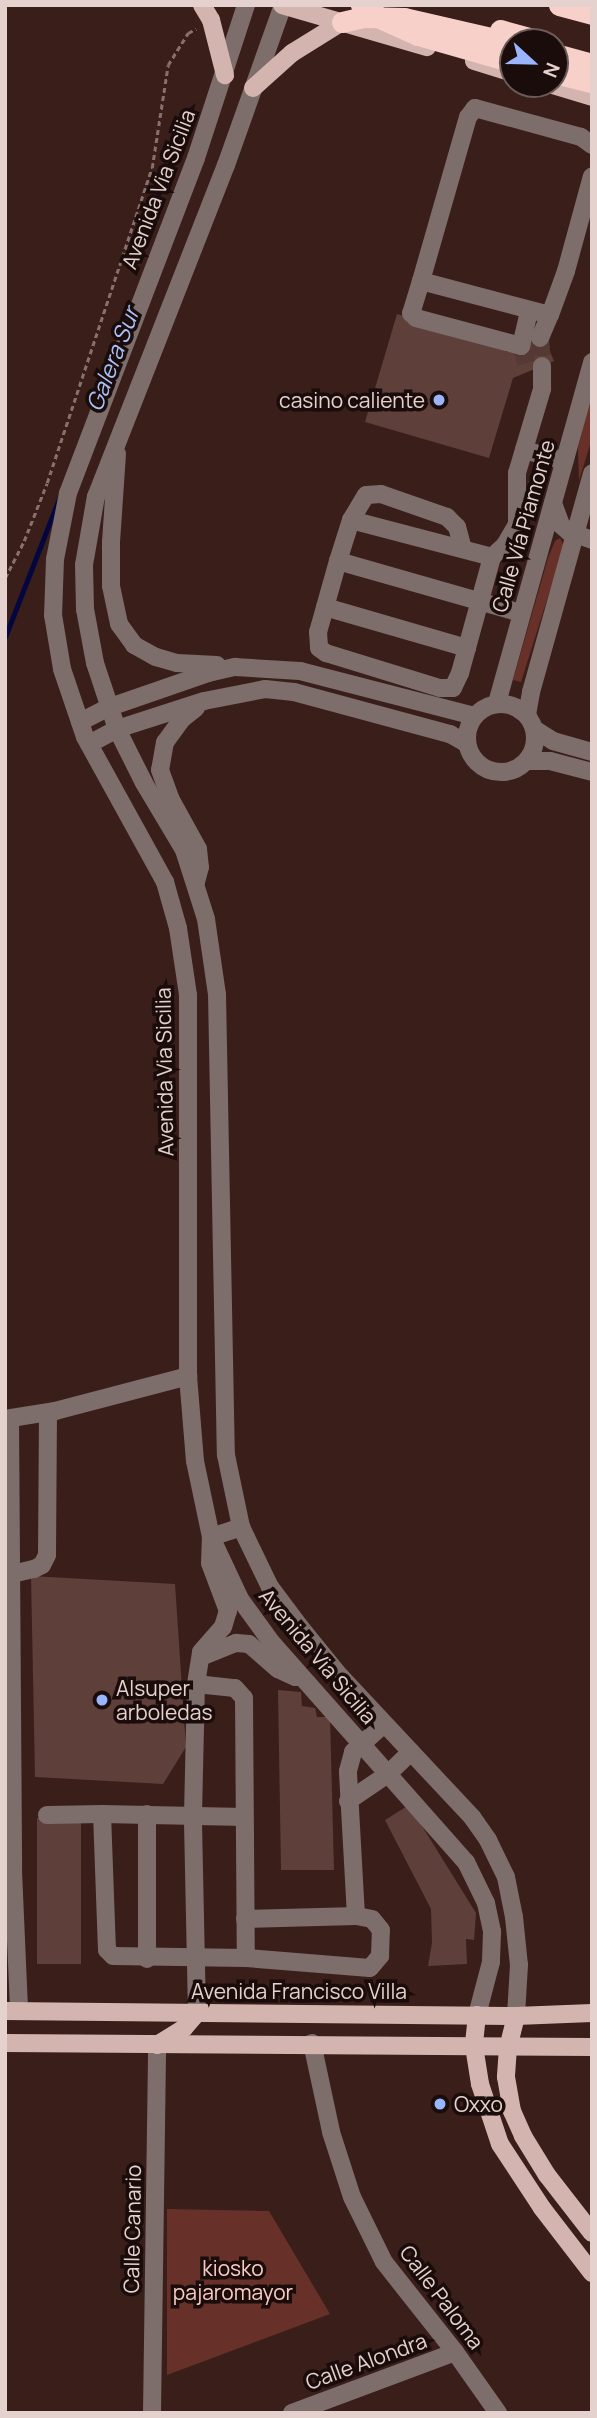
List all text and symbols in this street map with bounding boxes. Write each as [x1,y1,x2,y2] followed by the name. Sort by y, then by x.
[499,28,569,98] north arrow
[537,59,566,81] text: N
[116,106,200,272] street label: Avenida Via Sicilia
[80,303,144,415] water label: Galera Sur
[279,387,425,413] place label: casino caliente
[431,392,447,408] marker: casino caliente
[486,437,560,615] street label: Calle Vía Piamonte
[150,987,178,1157] street label: Avenida Via Sicilia
[254,1583,382,1729] street label: Avenida Via Sicilia
[116,1675,212,1725] place label: Alsuper arboledas
[94,1692,110,1708] marker: Alsuper arboledas
[191,1978,407,2004] street label: Avenida Francisco Villa
[454,2091,503,2117] place label: Oxxo
[432,2096,448,2112] marker: Oxxo
[118,2164,146,2294] street label: Calle Canario
[395,2240,489,2354] street label: Calle Paloma
[173,2255,293,2305] park label: kiosko pajaromayor
[302,2327,430,2395] street label: Calle Alondra

